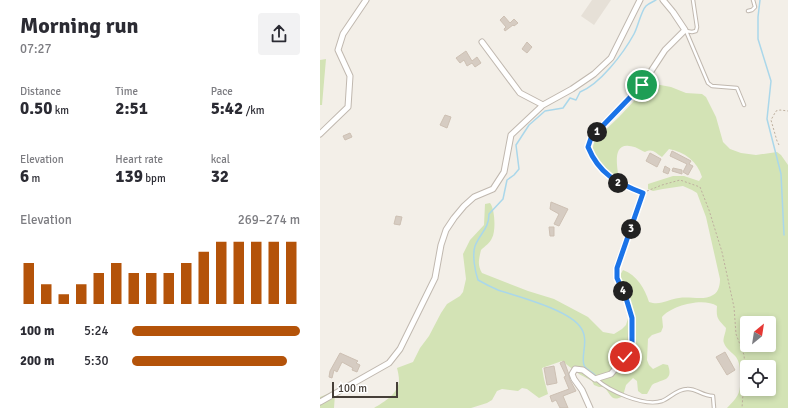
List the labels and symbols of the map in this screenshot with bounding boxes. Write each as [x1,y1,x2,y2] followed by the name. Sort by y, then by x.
[625,68,659,102] pin
[587,122,607,142] pin: 1
[608,173,628,193] pin: 2
[621,219,641,239] pin: 3
[613,281,633,301] pin: 4
[740,316,776,352] north arrow
[608,340,642,374] pin
[332,380,398,399] scale bar

